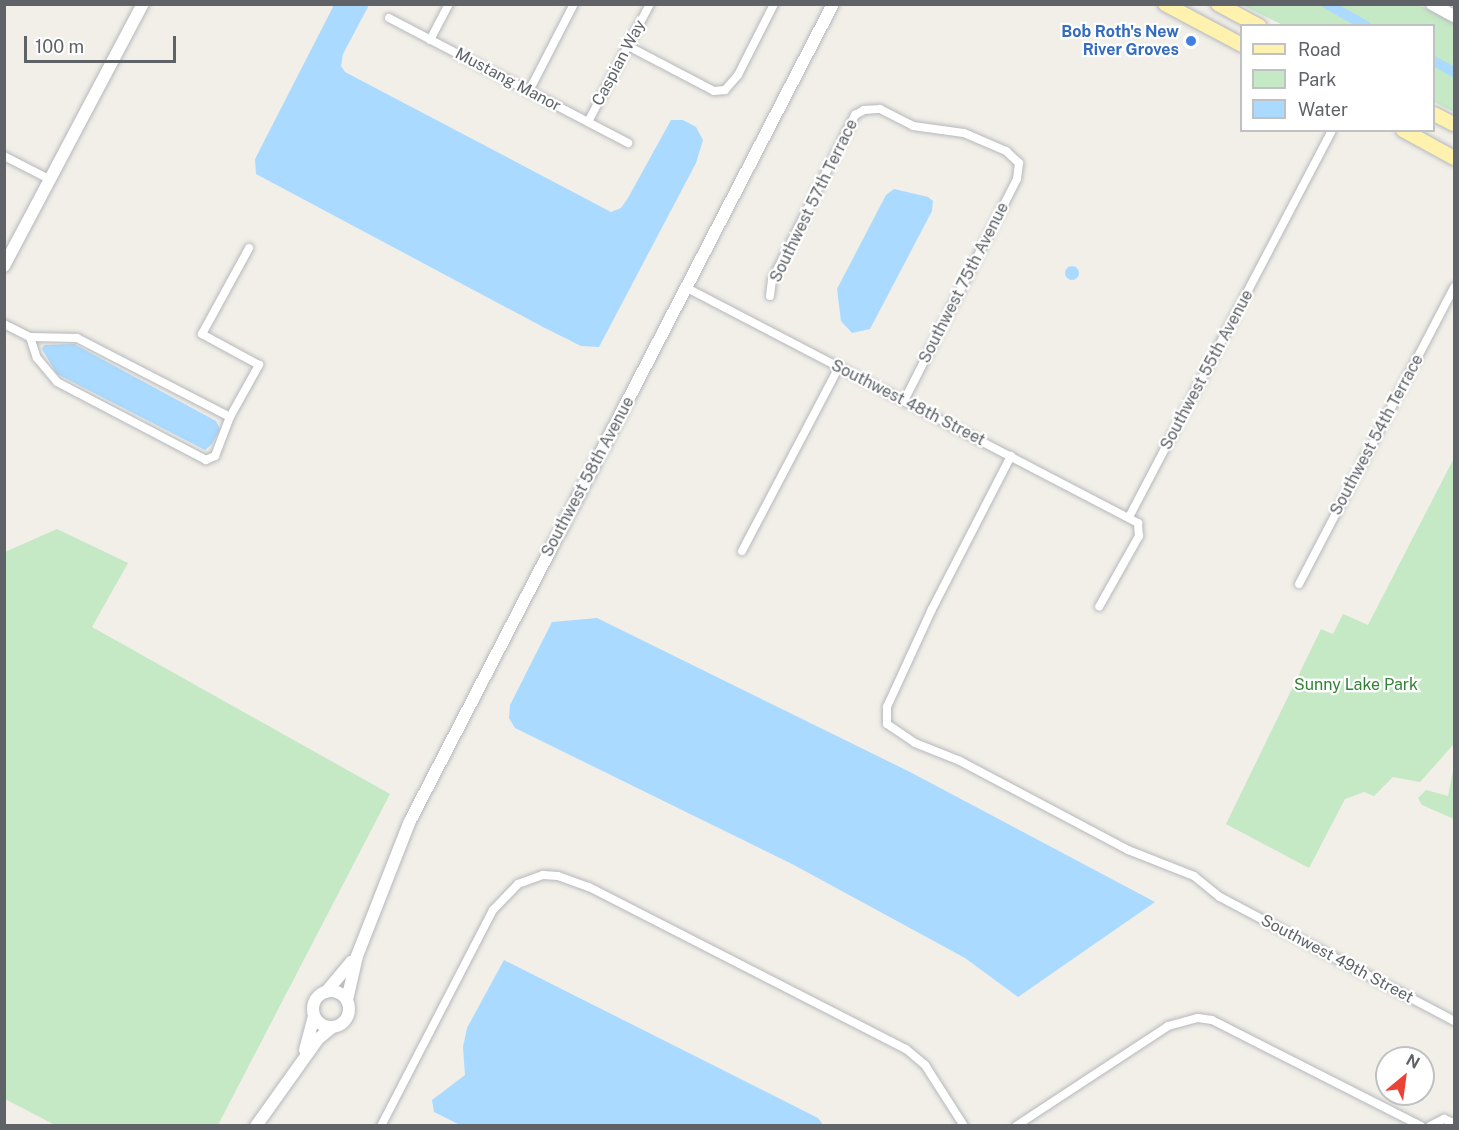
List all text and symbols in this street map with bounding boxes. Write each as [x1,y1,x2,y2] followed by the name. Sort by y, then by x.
[588,17,650,109] street label: Caspian Way
[1061,22,1179,60] place label: Bob Roth's New River Groves
[27,24,178,62] scale bar
[1240,24,1435,132] legend
[1184,34,1198,48] marker: Bob Roth's New River Groves
[35,36,84,57] text: 100 m
[1298,39,1341,60] text: Road
[452,44,564,116] street label: Mustang Manor
[1298,69,1336,90] text: Park
[1298,99,1348,120] text: Water
[766,116,862,286] street label: Southwest 57th Terrace
[915,199,1013,367] street label: Southwest 75th Avenue
[1157,287,1257,453] street label: Southwest 55th Avenue
[1326,351,1428,519] street label: Southwest 54th Terrace
[828,356,988,450] street label: Southwest 48th Street
[538,394,638,560] street label: Southwest 58th Avenue
[1294,675,1418,695] park label: Sunny Lake Park
[1258,911,1416,1007] street label: Southwest 49th Street
[1375,1046,1435,1106] north arrow
[1403,1050,1423,1073] text: N

